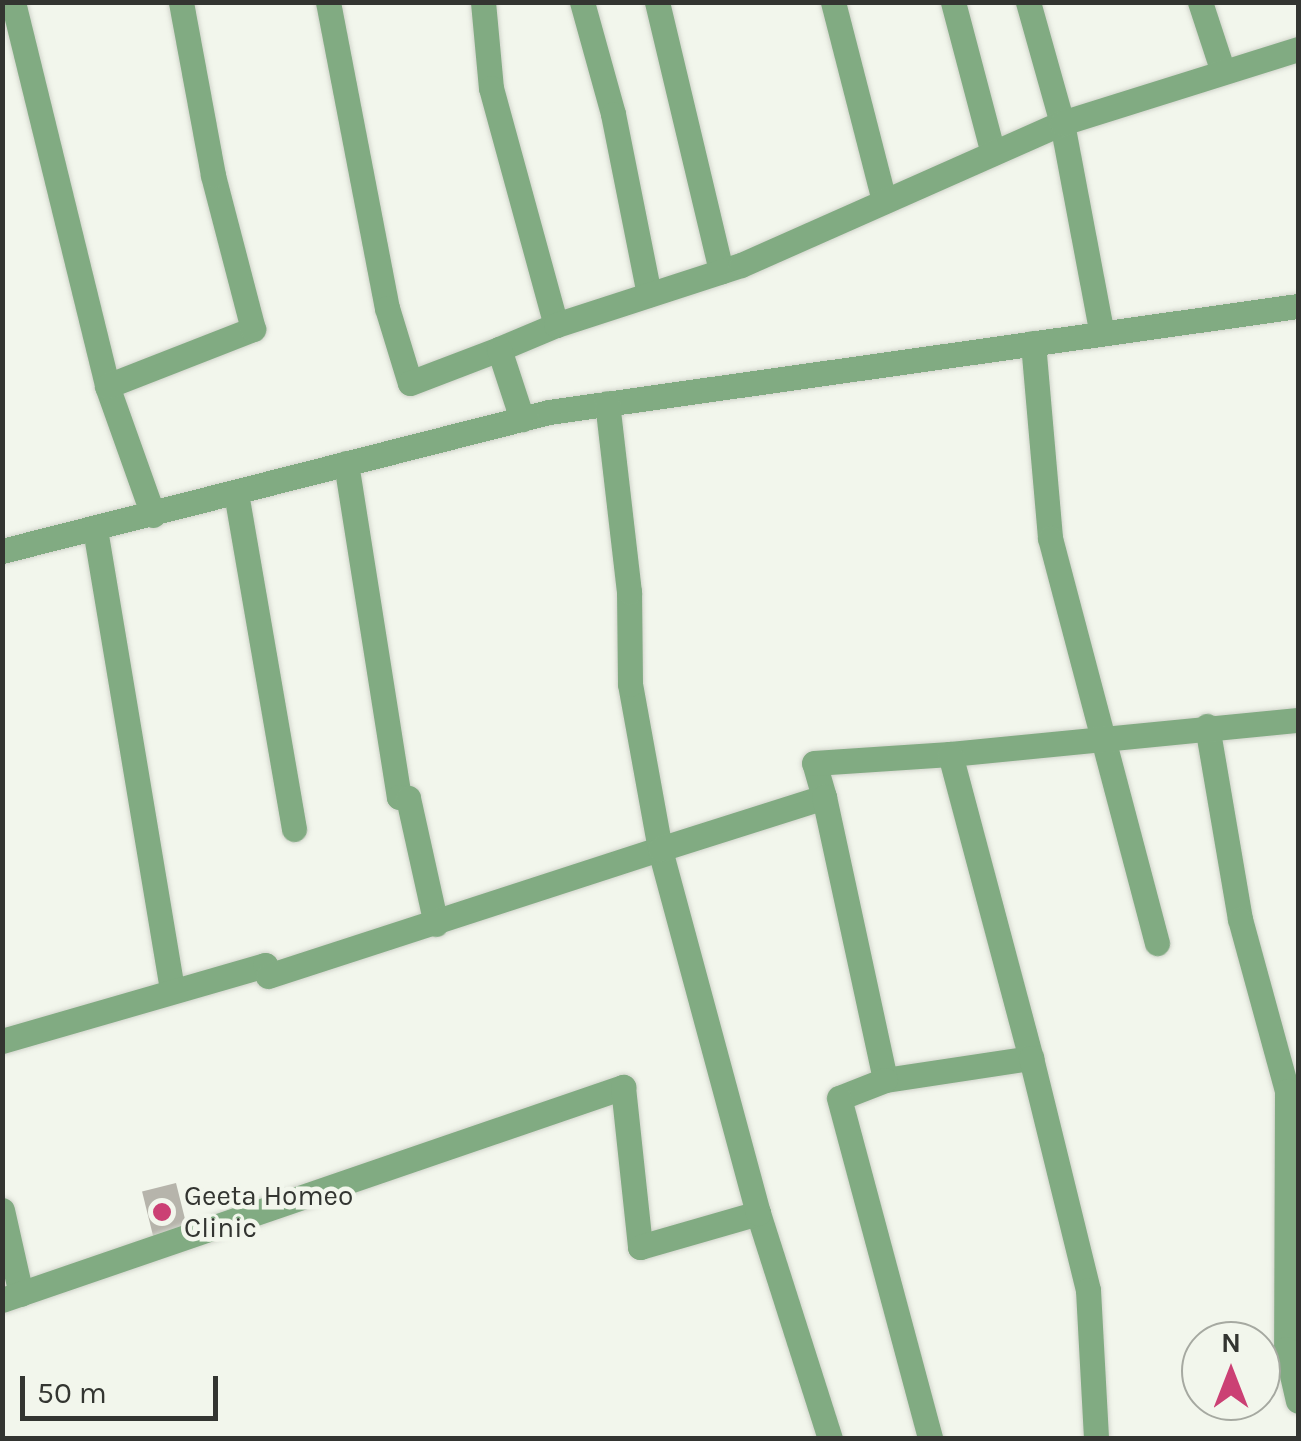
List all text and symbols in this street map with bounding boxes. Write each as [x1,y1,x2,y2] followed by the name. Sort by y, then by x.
[184,1179,353,1245] place label: Geeta Homeo Clinic
[149,1199,175,1225] marker: Geeta Homeo Clinic
[1181,1321,1281,1421] north arrow
[1221,1326,1241,1359] text: N
[25,1356,222,1418] scale bar
[37,1375,107,1411] text: 50 m

